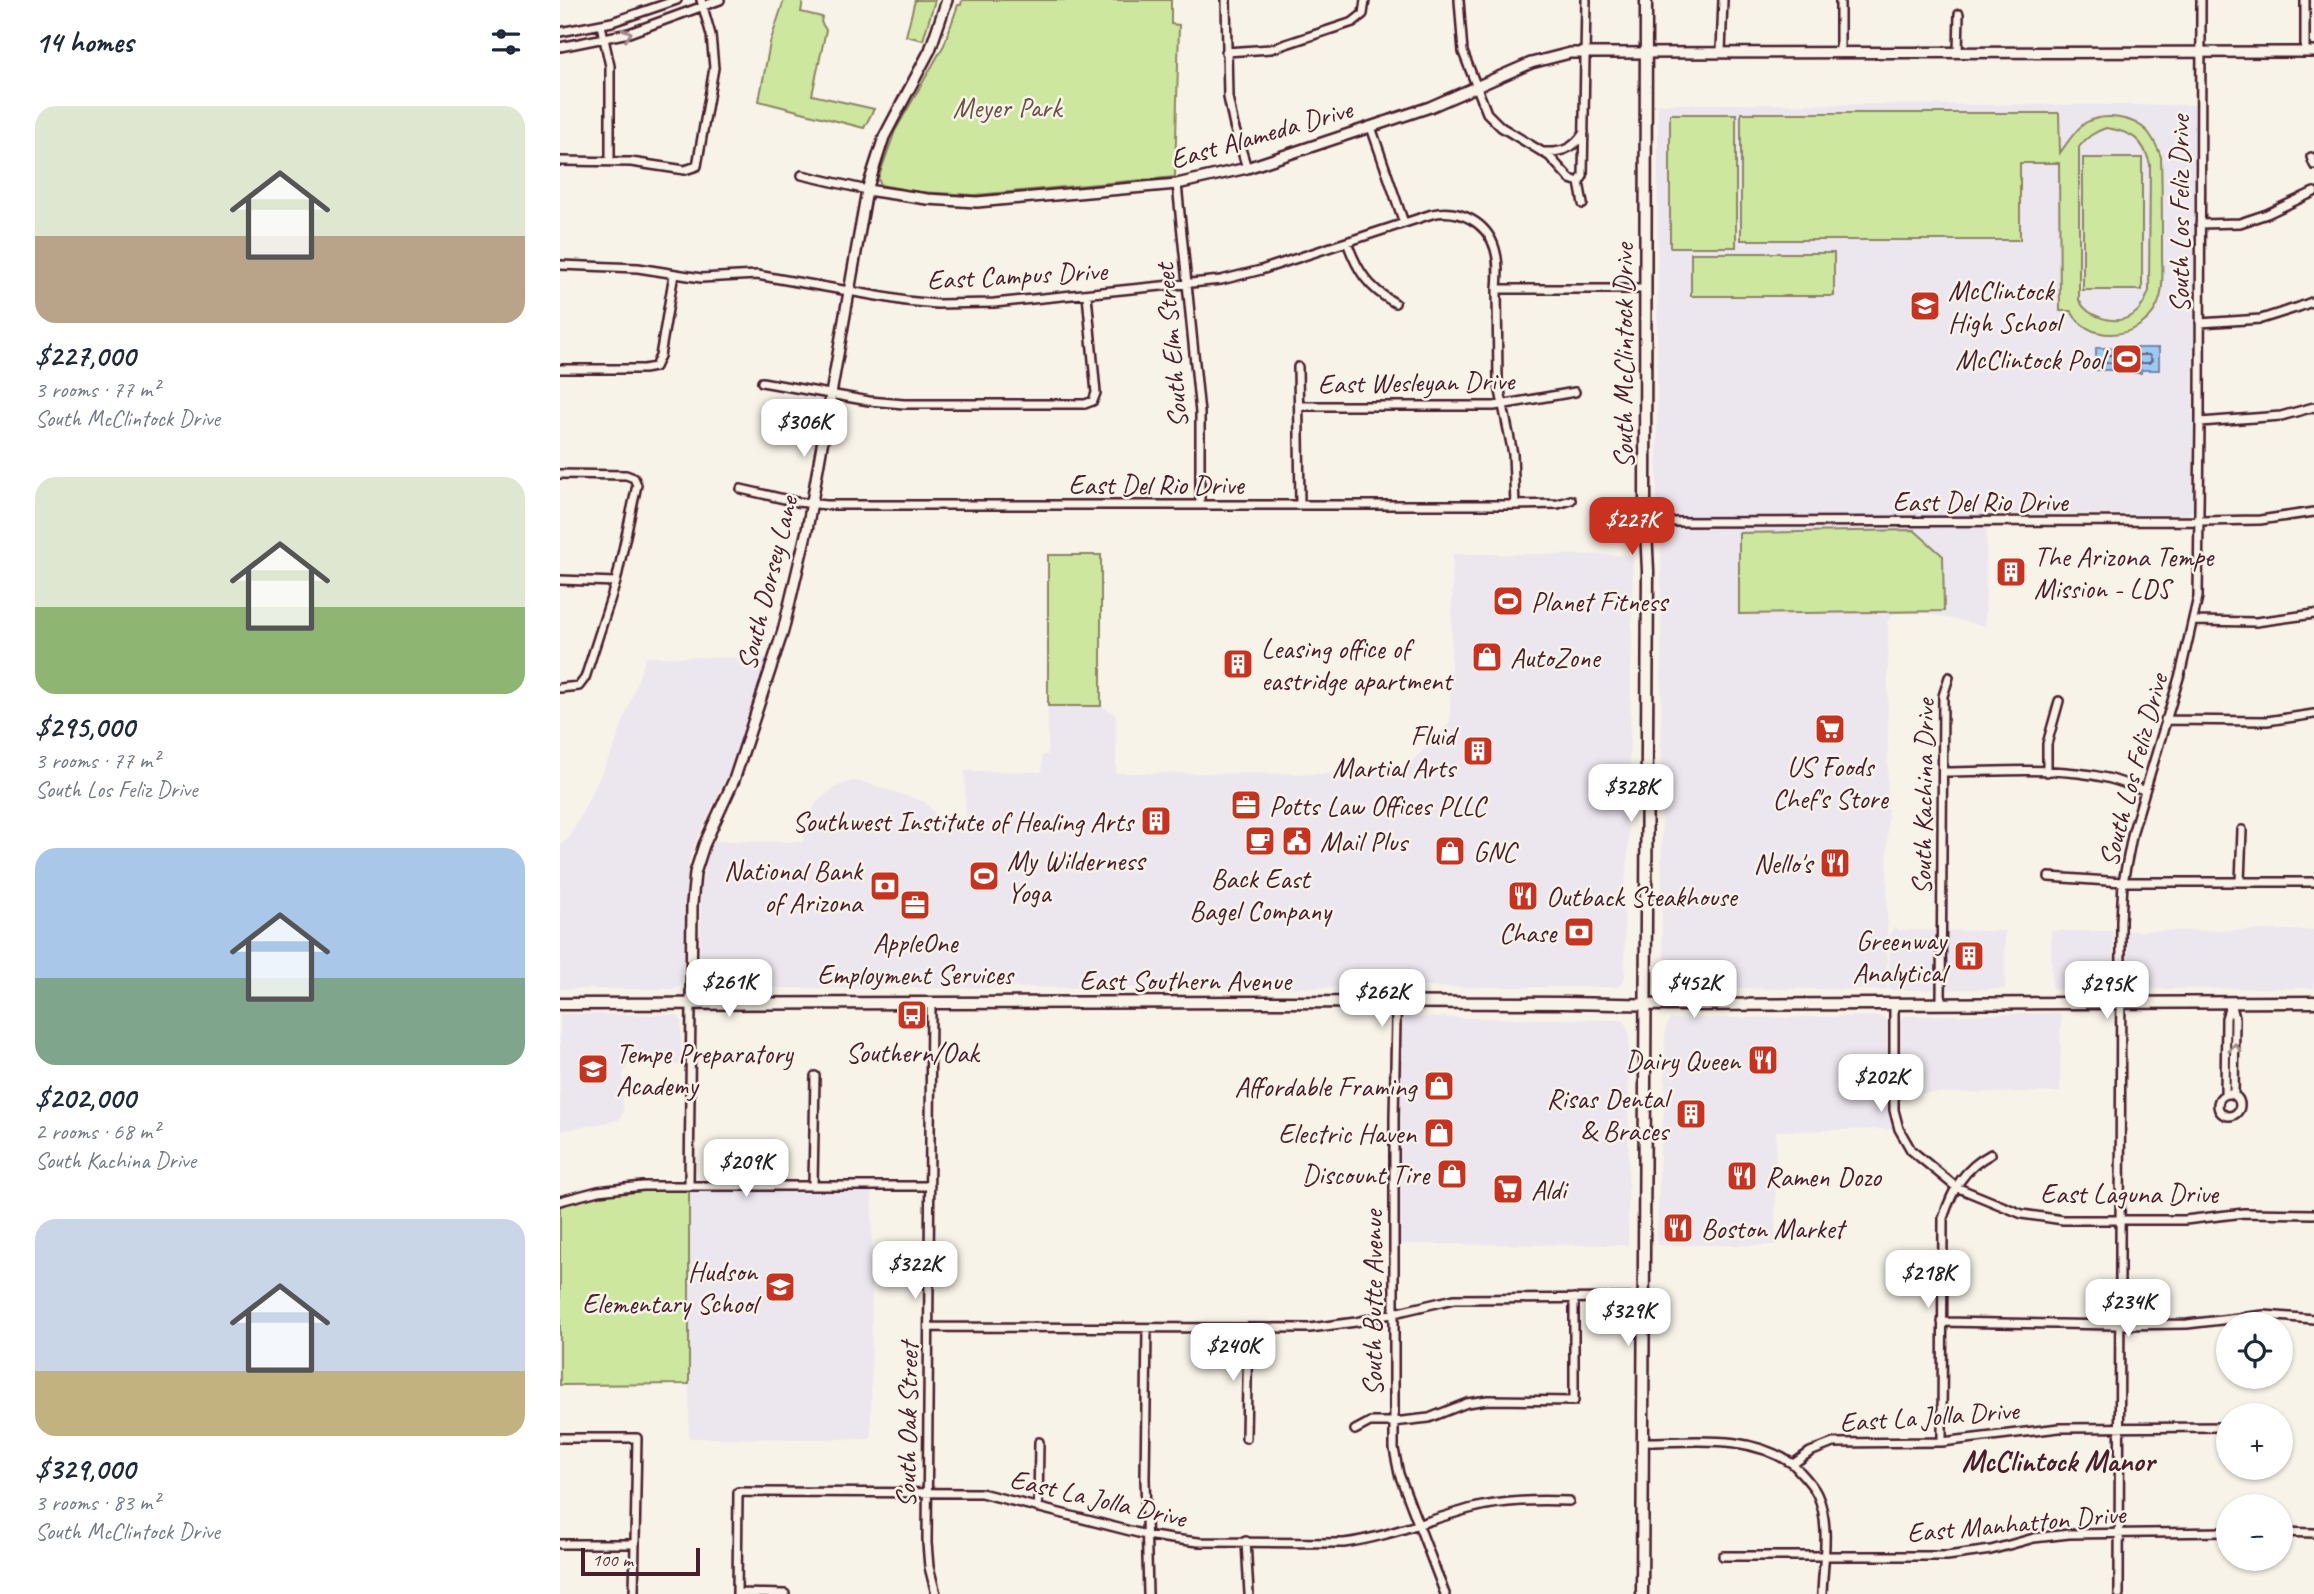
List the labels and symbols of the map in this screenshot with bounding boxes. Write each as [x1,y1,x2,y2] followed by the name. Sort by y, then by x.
[621,27,633,42] one-way arrow
[953,90,1064,125] park label: Meyer Park
[1166,91,1358,177] street label: East Alameda Drive
[2162,113,2197,313] street label: South Los Feliz Drive
[1606,242,1641,468] street label: South McClintock Drive
[926,253,1110,297] street label: East Campus Drive
[1146,260,1196,430] street label: South Elm Street
[1948,273,2066,340] place label: McClintock High School
[1908,289,1942,323] school or university icon: McClintock High School
[1955,342,2109,377] place label: McClintock Pool
[2110,342,2144,376] sports icon: McClintock Pool
[1317,363,1516,401] street label: East Wesleyan Drive
[755,400,853,459] pin: $306K
[1068,467,1245,502] street label: East Del Rio Drive
[1892,484,2069,519] street label: East Del Rio Drive
[728,490,806,674] street label: South Dorsey Lane
[1583,498,1681,557] pin: $227K
[2034,539,2215,606] place label: The Arizona Tempe Mission - LDS
[1994,555,2028,589] building icon: The Arizona Tempe Mission - LDS
[1491,584,1525,618] sports icon: Planet Fitness
[1531,584,1669,619] place label: Planet Fitness
[1261,631,1454,698] place label: Leasing office of eastridge apartment
[1470,640,1504,674] shop icon: AutoZone
[1510,640,1601,675] place label: AutoZone
[1221,647,1255,681] building icon: Leasing office of eastridge apartment
[2091,668,2176,870] street label: South Los Feliz Drive
[1904,697,1942,895] street label: South Kachina Drive
[1813,712,1847,746] supermarket icon: US Foods Chef's Store
[1332,718,1459,785] place label: Fluid Martial Arts
[1461,734,1495,768] building icon: Fluid Martial Arts
[1773,749,1889,816] place label: US Foods Chef's Store
[1582,764,1680,824] pin: $328K
[1229,788,1263,822] office icon: Potts Law Offices PLLC
[1269,788,1488,823] place label: Potts Law Offices PLLC
[792,804,1135,839] place label: Southwest Institute of Healing Arts
[1139,804,1173,838] building icon: Southwest Institute of Healing Arts
[1243,824,1277,858] cafe icon: Back East Bagel Company
[1280,824,1314,858] public building icon: Mail Plus
[1320,824,1409,859] place label: Mail Plus
[1433,834,1467,868] shop icon: GNC
[1473,834,1519,869] place label: GNC
[1007,843,1147,910] place label: My Wilderness Yoga
[1753,846,1814,881] place label: Nello's
[1818,846,1852,880] restaurant icon: Nello's
[724,853,864,920] place label: National Bank of Arizona
[967,859,1001,893] sports icon: My Wilderness Yoga
[1189,861,1333,928] place label: Back East Bagel Company
[868,869,902,903] bank icon: National Bank of Arizona
[1506,879,1540,913] restaurant icon: Outback Steakhouse
[1546,879,1739,914] place label: Outback Steakhouse
[898,888,932,922] office icon: AppleOne Employment Services
[1499,915,1558,950] place label: Chase
[1562,915,1596,949] bank icon: Chase
[1853,923,1951,990] place label: Greenway Analytical
[817,925,1015,992] place label: AppleOne Employment Services
[1952,939,1986,973] building icon: Greenway Analytical
[680,960,778,1019] pin: $261K
[1645,960,1743,1020] pin: $452K
[2058,962,2156,1021] pin: $295K
[1079,963,1293,998] street label: East Southern Avenue
[1333,970,1431,1029] pin: $262K
[895,998,929,1032] bus stop icon: Southern/Oak
[846,1035,981,1070] place label: Southern/Oak
[616,1036,795,1103] place label: Tempe Preparatory Academy
[1625,1043,1741,1078] place label: Dairy Queen
[1746,1043,1780,1077] restaurant icon: Dairy Queen
[2227,1043,2243,1053] one-way arrow
[576,1052,610,1086] school or university icon: Tempe Preparatory Academy
[1832,1054,1930,1114] pin: $202K
[1234,1069,1418,1104] place label: Affordable Framing
[1422,1069,1456,1103] shop icon: Affordable Framing
[1547,1081,1673,1148] place label: Risas Dental & Braces
[1674,1097,1708,1131] building icon: Risas Dental & Braces
[1278,1116,1417,1151] place label: Electric Haven
[1422,1116,1456,1150] shop icon: Electric Haven
[697,1140,795,1199] pin: $209K
[1302,1157,1431,1192] place label: Discount Tire
[1435,1157,1469,1191] shop icon: Discount Tire
[1725,1159,1759,1193] restaurant icon: Ramen Dozo
[1765,1159,1883,1194] place label: Ramen Dozo
[1491,1172,1525,1206] supermarket icon: Aldi
[1531,1172,1570,1207] place label: Aldi
[2040,1176,2220,1211] street label: East Laguna Drive
[1355,1208,1390,1396] street label: South Butte Avenue
[1661,1211,1695,1245] restaurant icon: Boston Market
[1701,1211,1848,1246] place label: Boston Market
[866,1242,964,1301] pin: $322K
[1879,1250,1977,1310] pin: $218K
[582,1254,762,1321] place label: Hudson Elementary School
[763,1270,797,1304] school or university icon: Hudson Elementary School
[2079,1280,2177,1339] pin: $234K
[1579,1288,1677,1348] pin: $329K
[1184,1324,1282,1383] pin: $240K
[888,1338,926,1508] street label: South Oak Street
[1838,1392,2022,1440] street label: East La Jolla Drive
[1962,1442,2157,1480] district label: McClintock Manor
[1007,1461,1191,1536] street label: East La Jolla Drive
[1906,1496,2128,1550] street label: East Manhatton Drive
[581,1545,700,1577] scale bar

